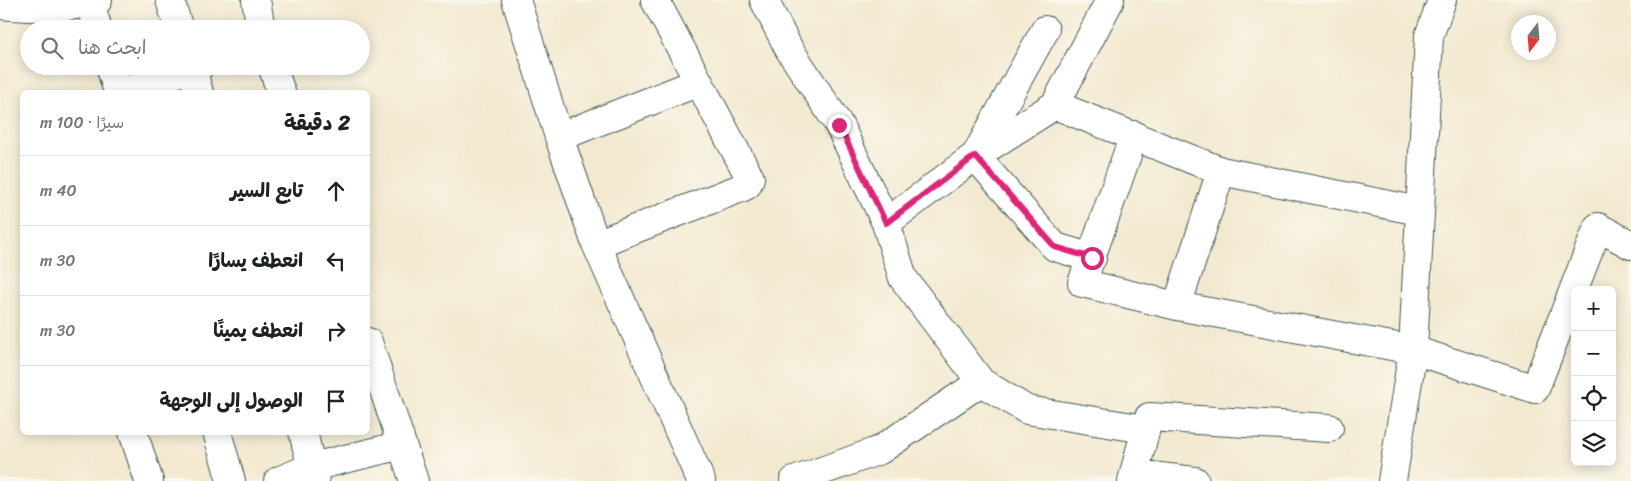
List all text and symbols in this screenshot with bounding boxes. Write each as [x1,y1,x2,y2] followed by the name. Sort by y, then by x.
[1511,15,1556,60] north arrow
[20,20,370,75] search box
[78,31,146,64] text: ابحث هنا
[38,34,66,62] icon: search
[284,104,350,142] text: 2 دقيقة
[40,108,124,137] text: سيرًا · 100 m
[828,114,851,137] route end
[230,174,303,207] text: تابع السير
[40,176,77,205] text: 40 m
[322,177,350,205] icon: ahead
[208,244,303,277] text: انعطف يسارًا
[40,246,75,275] text: 30 m
[322,247,350,275] icon: left
[1081,247,1104,270] route start
[1571,286,1616,466] map controls
[1571,286,1616,331] button: +
[213,314,303,347] text: انعطف يمينًا
[40,316,75,345] text: 30 m
[322,317,350,345] icon: right
[1571,331,1616,376] button: −
[1571,376,1616,421] button: locate
[160,384,303,417] text: الوصول إلى الوجهة
[322,387,350,415] icon: arrive
[1571,421,1616,466] button: layers

